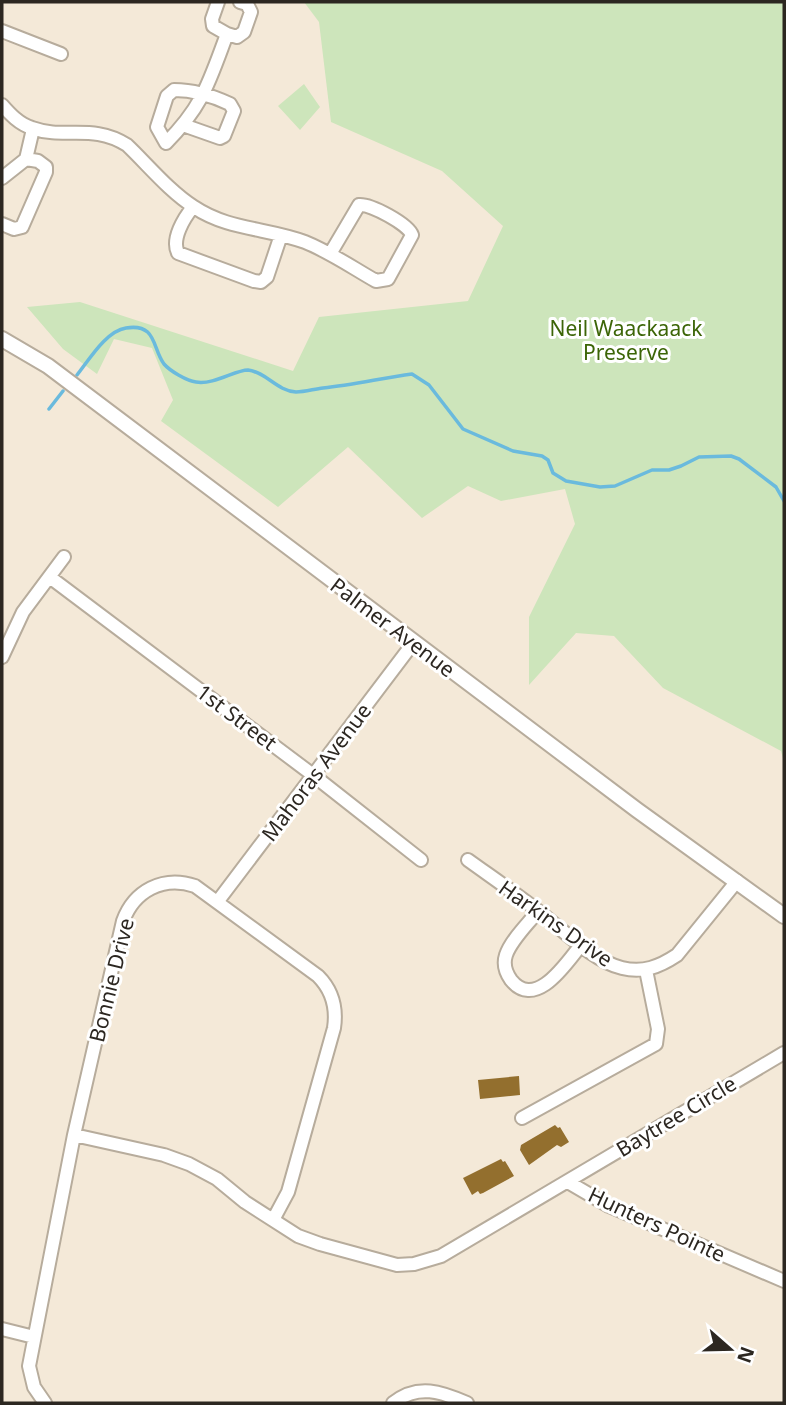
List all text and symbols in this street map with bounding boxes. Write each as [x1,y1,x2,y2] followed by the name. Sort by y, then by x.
[550,314,703,366] park label: Neil Waackaack Preserve
[325,571,461,683] street label: Palmer Avenue
[191,678,283,757] street label: 1st Street
[255,697,377,847] street label: Mahoras Avenue
[493,873,619,973] street label: Harkins Drive
[82,915,140,1045] street label: Bonnie Drive
[611,1069,741,1163] street label: Baytree Circle
[584,1180,730,1268] street label: Hunters Pointe
[695,1314,765,1384] north arrow
[731,1343,761,1367] text: N

